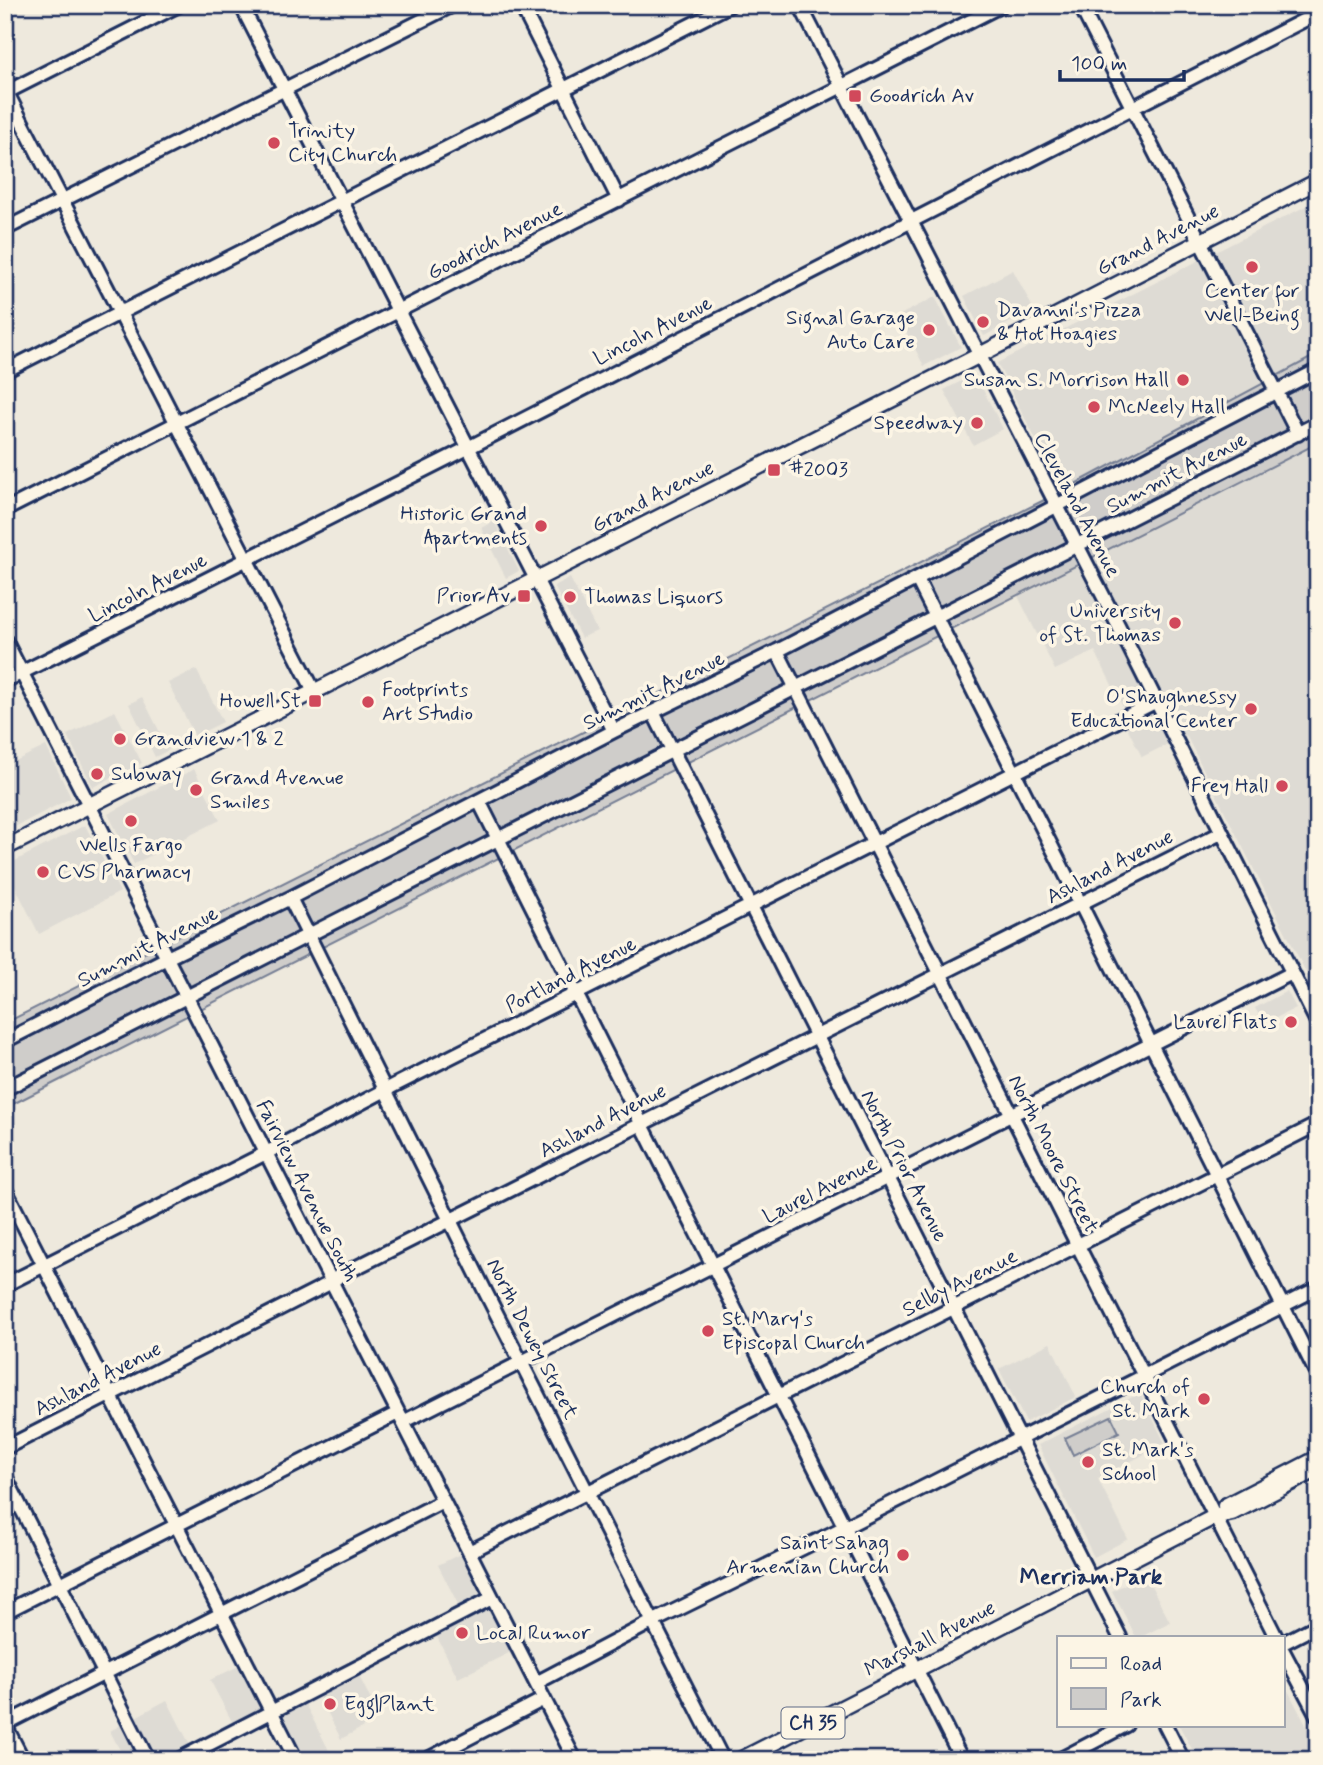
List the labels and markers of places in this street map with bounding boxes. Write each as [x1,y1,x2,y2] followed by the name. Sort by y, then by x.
[869,82,974,110] place label: Goodrich Av
[847,88,863,104] marker: Goodrich Av
[288,117,397,169] place label: Trinity City Church
[266,135,282,151] marker: Trinity City Church
[1244,259,1260,275] marker: Center for Well-Being
[1204,277,1300,331] place label: Center for Well-Being
[997,296,1141,348] place label: Davanni's Pizza & Hot Hoagies
[786,304,915,356] place label: Signal Garage Auto Care
[975,314,991,330] marker: Davanni's Pizza & Hot Hoagies
[921,322,937,338] marker: Signal Garage Auto Care
[964,366,1169,394] place label: Susan S. Morrison Hall
[1175,372,1191,388] marker: Susan S. Morrison Hall
[1108,393,1225,421] place label: McNeely Hall
[1086,399,1102,415] marker: McNeely Hall
[874,409,963,437] place label: Speedway
[969,415,985,431] marker: Speedway
[788,456,848,484] place label: #2003
[766,462,782,478] marker: #2003
[400,500,527,553] place label: Historic Grand Apartments
[533,518,549,534] marker: Historic Grand Apartments
[437,582,510,610] place label: Prior Av
[584,583,723,611] place label: Thomas Liquors
[516,588,532,604] marker: Prior Av
[562,589,578,605] marker: Thomas Liquors
[1039,597,1161,649] place label: University of St. Thomas
[1167,615,1183,631] marker: University of St. Thomas
[382,676,473,728] place label: Footprints Art Studio
[1070,683,1237,735] place label: O'Shaughnessy Educational Center
[219,687,301,715] place label: Howell St
[307,693,323,709] marker: Howell St
[360,694,376,710] marker: Footprints Art Studio
[1243,701,1259,717] marker: O'Shaughnessy Educational Center
[134,725,284,753] place label: Grandview 1 & 2
[112,731,128,747] marker: Grandview 1 & 2
[111,760,182,788] place label: Subway
[210,764,344,816] place label: Grand Avenue Smiles
[89,766,105,782] marker: Subway
[1191,772,1268,800] place label: Frey Hall
[1274,778,1290,794] marker: Frey Hall
[188,782,204,798] marker: Grand Avenue Smiles
[123,813,139,829] marker: Wells Fargo
[80,831,182,859] place label: Wells Fargo
[57,858,191,886] place label: CVS Pharmacy
[35,864,51,880] marker: CVS Pharmacy
[1173,1008,1277,1036] place label: Laurel Flats
[1283,1014,1299,1030] marker: Laurel Flats
[722,1305,865,1357] place label: St. Mary's Episcopal Church
[700,1323,716,1339] marker: St. Mary's Episcopal Church
[1100,1373,1190,1425] place label: Church of St. Mark
[1196,1391,1212,1407] marker: Church of St. Mark
[1102,1436,1194,1488] place label: St. Mark's School
[1080,1454,1096,1470] marker: St. Mark's School
[726,1529,889,1581] place label: Saint Sahag Armenian Church
[895,1547,911,1563] marker: Saint Sahag Armenian Church
[476,1619,591,1647] place label: Local Rumor
[454,1625,470,1641] marker: Local Rumor
[344,1690,435,1720] place label: Egg|Plant
[322,1696,338,1712] marker: Egg|Plant

